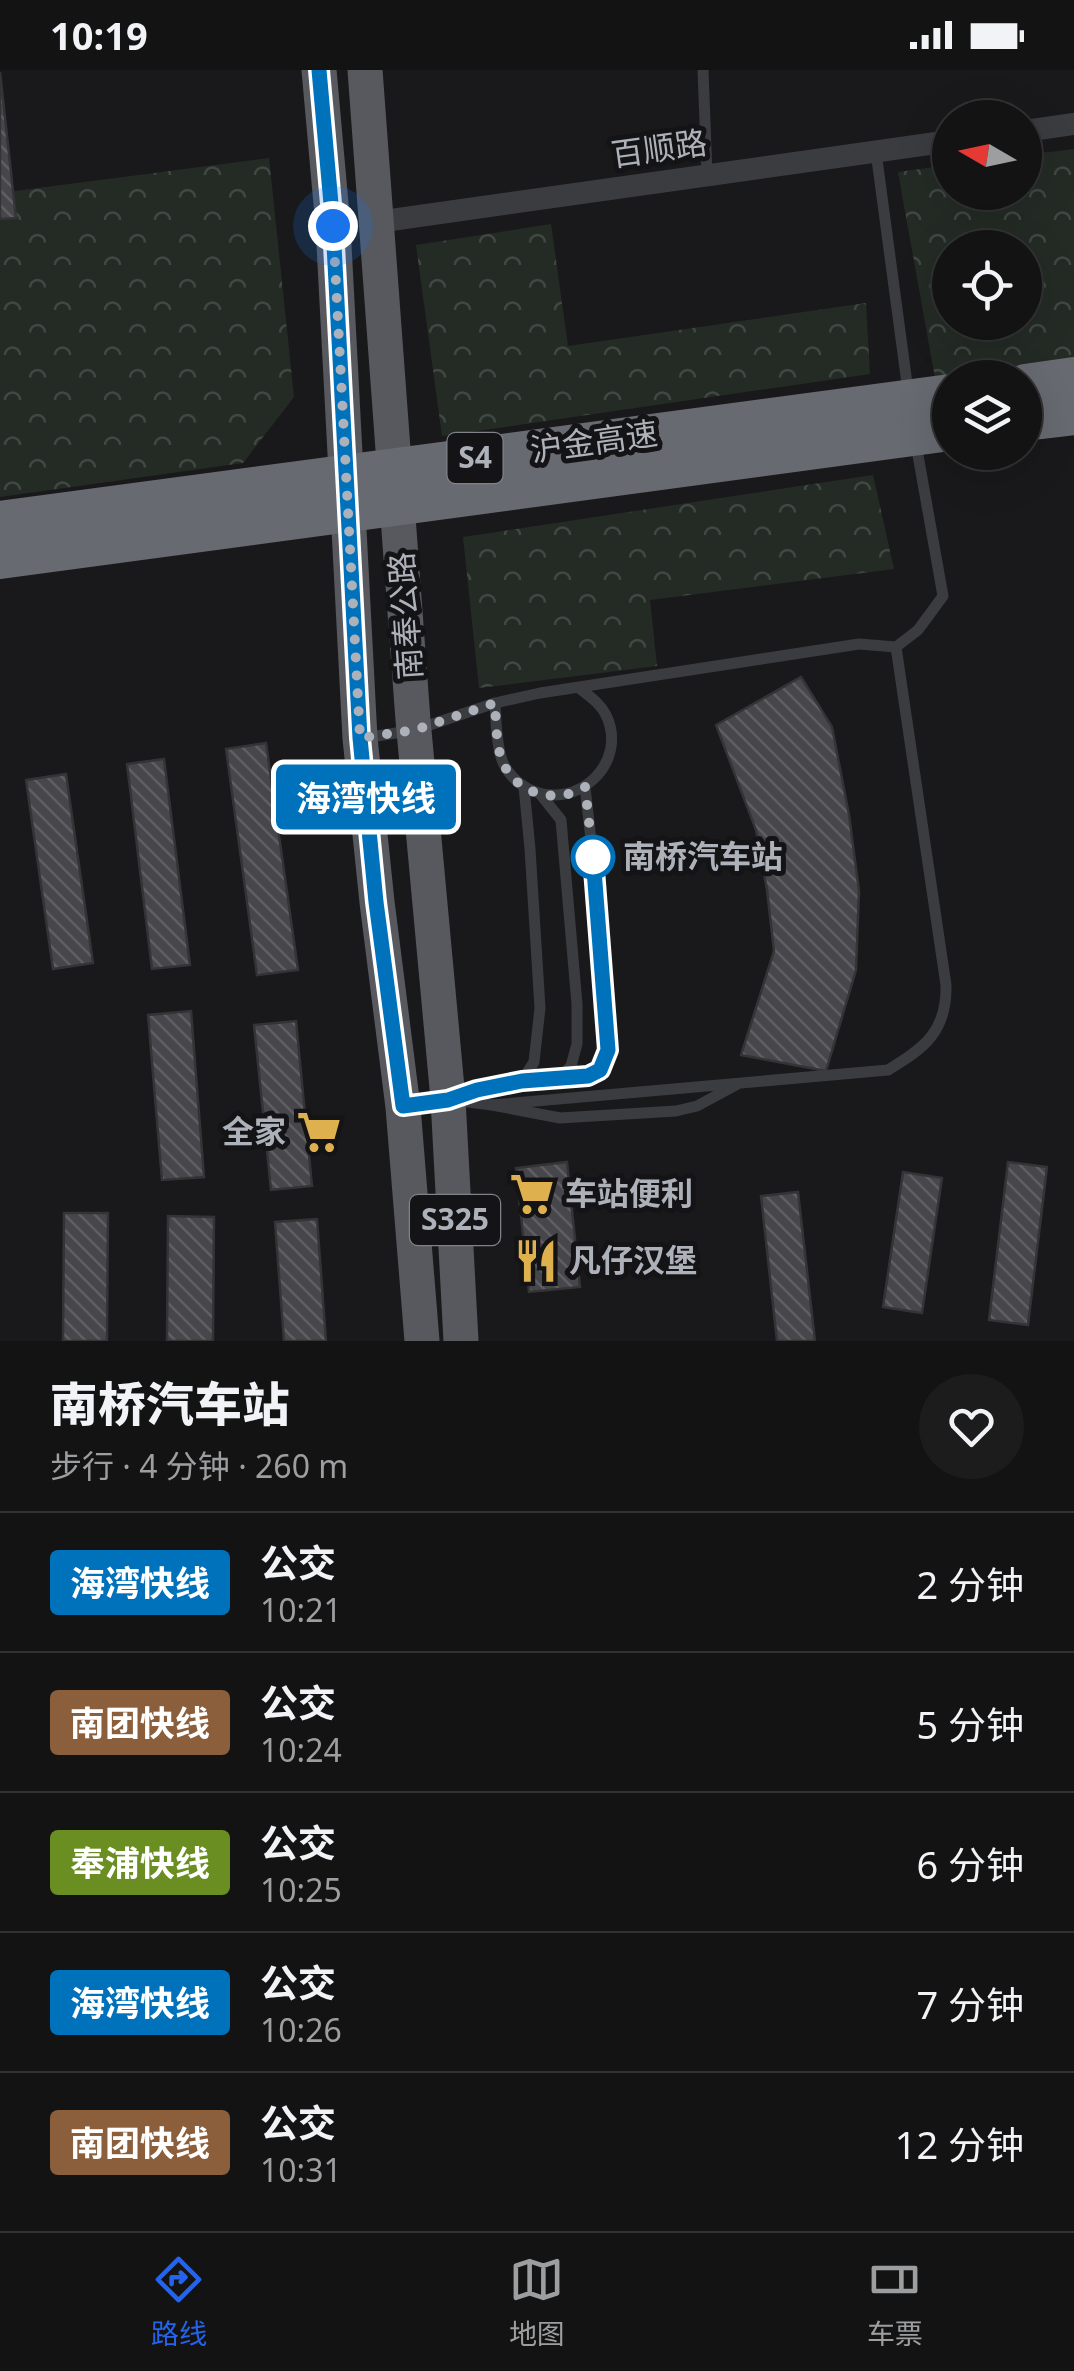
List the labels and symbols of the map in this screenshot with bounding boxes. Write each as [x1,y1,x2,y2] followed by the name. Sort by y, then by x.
[932,100,1042,210] north arrow
[608,120,709,175] street label: 百顺路
[308,201,358,251] your location
[527,410,660,471] street label: 沪金高速
[448,433,502,483] road number: S4
[379,551,430,681] street label: 南奉公路
[296,764,436,830] line badge: 海湾快线
[623,834,783,877] place label: 南桥汽车站
[572,836,614,878] marker: 南桥汽车站
[295,1108,343,1156] supermarket icon: 全家
[222,1109,286,1152] place label: 全家
[508,1170,556,1218] supermarket icon: 车站便利
[565,1171,693,1214] place label: 车站便利
[410,1195,500,1245] road number: S325
[512,1237,560,1285] restaurant icon: 凡仔汉堡
[569,1238,697,1281] place label: 凡仔汉堡

